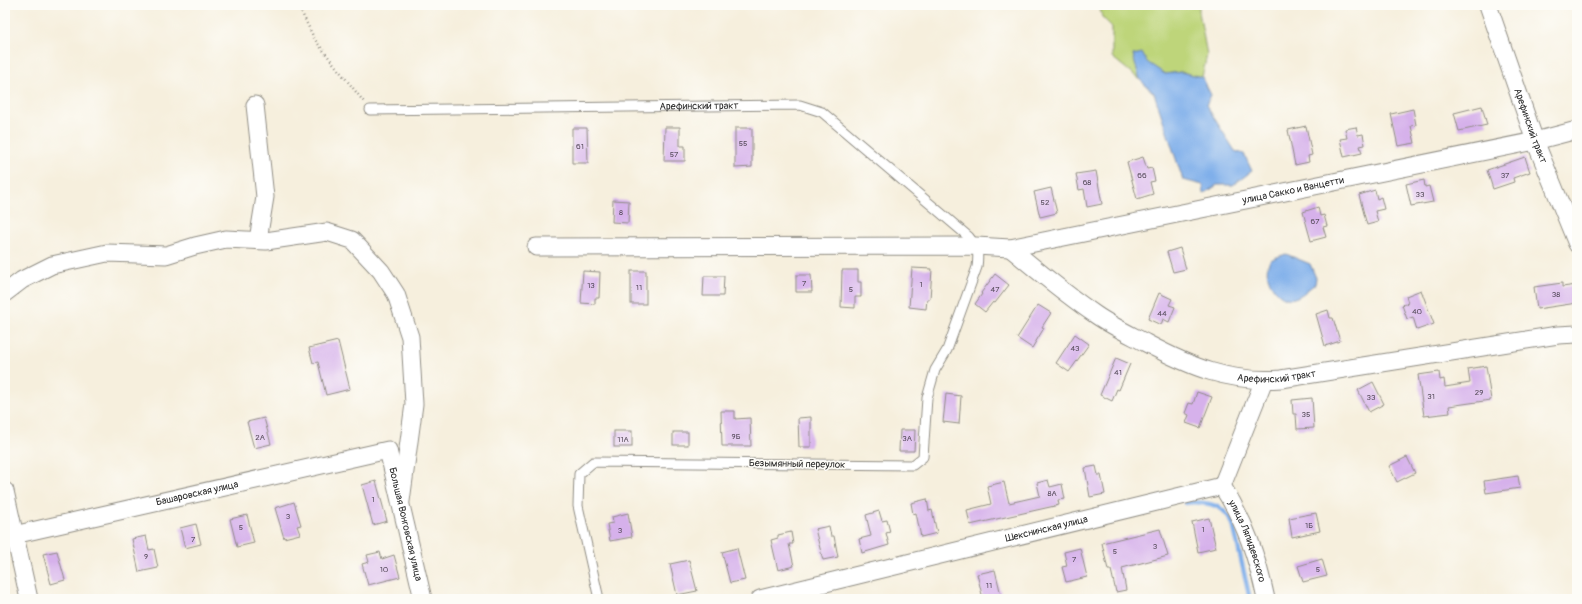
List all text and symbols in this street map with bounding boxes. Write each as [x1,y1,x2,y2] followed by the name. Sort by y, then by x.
[1511,87,1549,165] street label: Арефинский тракт
[659,100,739,113] street label: Арефинский тракт
[739,139,747,148] house number: 55
[576,142,584,151] house number: 61
[670,150,679,159] house number: 57
[1137,171,1147,180] house number: 66
[1501,171,1510,180] house number: 37
[1240,174,1346,207] street label: улица Сакко и Ванцетти
[1083,178,1091,187] house number: 68
[1416,190,1425,199] house number: 33
[1041,198,1050,207] house number: 52
[619,208,623,217] house number: 8
[1311,217,1320,226] house number: 67
[802,279,807,288] house number: 7
[919,280,923,289] house number: 1
[587,281,595,290] house number: 13
[636,283,642,292] house number: 11
[849,285,853,294] house number: 5
[991,285,1000,294] house number: 47
[1552,290,1560,299] house number: 38
[1412,307,1423,316] house number: 40
[1157,309,1167,318] house number: 44
[1070,344,1080,353] house number: 43
[1114,368,1122,377] house number: 41
[1236,368,1317,386] street label: Арефинский тракт
[1475,388,1483,397] house number: 29
[1427,392,1435,401] house number: 31
[1367,393,1376,402] house number: 33
[1302,410,1310,419] house number: 35
[732,432,741,441] house number: 9Б
[255,433,265,442] house number: 2А
[902,434,912,443] house number: 3А
[617,435,629,444] house number: 11А
[749,457,845,471] street label: Безымянный переулок
[386,466,425,583] street label: Большая Вонговская улица
[155,478,240,509] street label: Башаровская улица
[1047,489,1057,498] house number: 8А
[371,495,375,504] house number: 1
[1225,497,1268,584] street label: улица Ляпидевского
[286,512,291,521] house number: 3
[1004,513,1089,545] street label: Шекснинская улица
[1305,521,1313,530] house number: 1Б
[239,523,243,532] house number: 5
[1201,525,1205,534] house number: 1
[618,526,623,535] house number: 3
[191,535,196,544] house number: 7
[1153,542,1158,551] house number: 3
[1113,547,1117,556] house number: 5
[144,552,148,561] house number: 9
[1072,555,1077,564] house number: 7
[380,565,389,574] house number: 10
[1316,565,1320,574] house number: 5
[986,581,992,590] house number: 11

